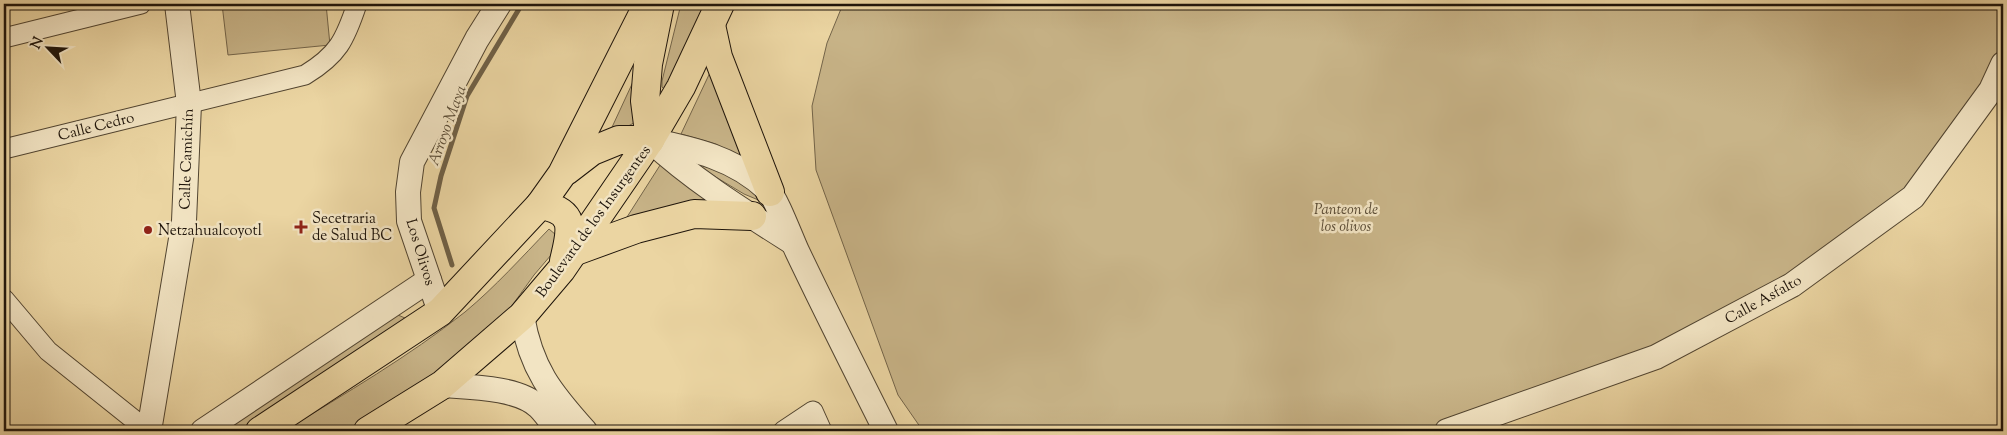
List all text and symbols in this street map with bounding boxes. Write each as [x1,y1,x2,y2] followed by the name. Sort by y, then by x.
[22,22,72,72] north arrow
[27,34,49,53] text: N
[423,83,474,169] water label: Arroyo Maya
[56,108,137,147] street label: Calle Cedro
[175,108,200,210] street label: Calle Camichín
[532,141,657,302] street label: Boulevard de los Insurgentes
[1314,200,1378,238] park label: Panteon de los olivos
[312,209,392,247] place label: Secetraria de Salud BC
[399,216,440,289] street label: Los Olivos
[294,220,308,234] marker: Secetraria de Salud BC
[158,221,262,242] place label: Netzahualcoyotl
[142,224,154,236] marker: Netzahualcoyotl
[1722,271,1806,330] street label: Calle Asfalto

